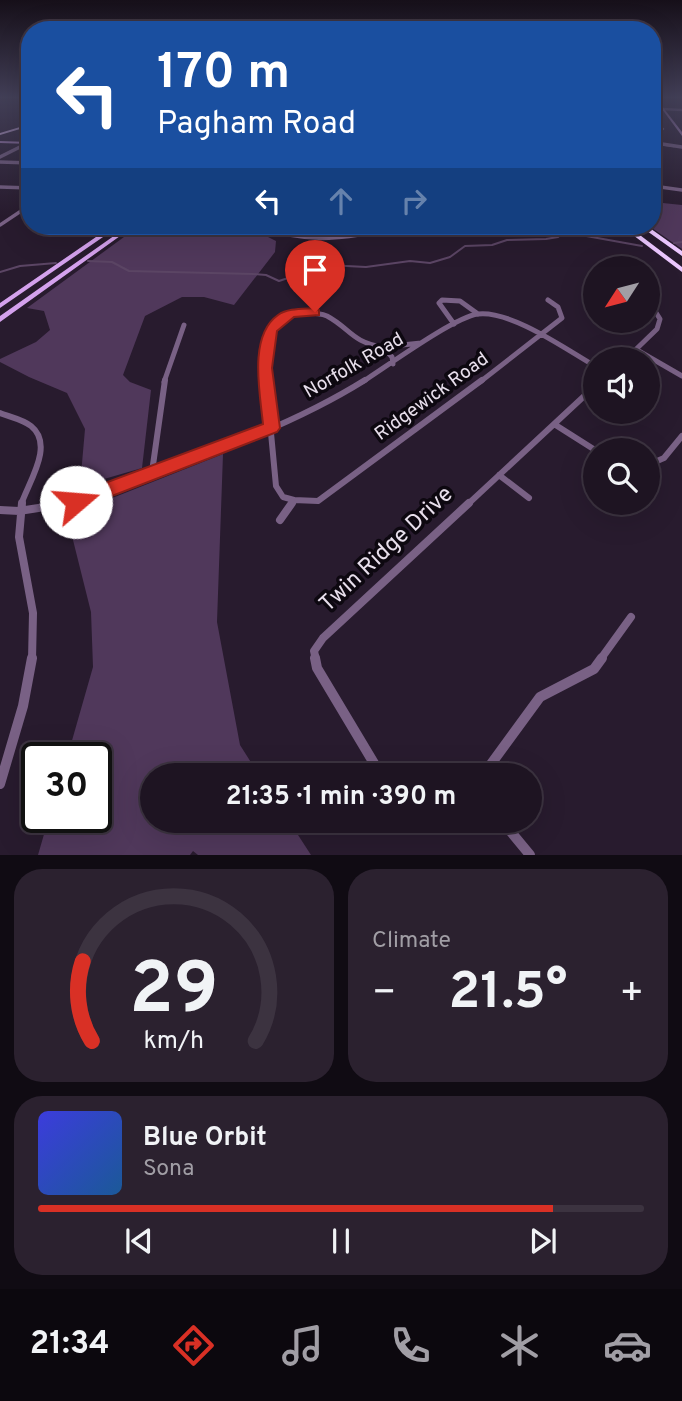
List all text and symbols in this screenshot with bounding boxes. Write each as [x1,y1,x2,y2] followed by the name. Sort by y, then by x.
[157,44,290,106] text: 170 m
[42,49,133,140] icon: left
[157,105,356,145] text: Pagham Road
[249,182,287,220] icon: left
[322,182,360,220] icon: ahead
[395,182,433,220] icon: right
[285,240,345,312] pin
[296,251,334,289] icon: arrive
[583,256,660,332] north arrow
[583,256,660,515] map controls
[300,328,408,404] street label: Norfolk Road
[583,347,660,424] button: sound
[370,348,494,446] street label: Ridgewick Road
[583,438,660,515] button: search
[39,465,113,539] position arrow
[314,481,460,619] street label: Twin Ridge Drive
[21,742,112,833] speed limit sign: 30
[226,781,456,814] text: 21:35 · 1 min · 390 m
[372,927,451,956] text: Climate
[129,948,219,1040] text: 29
[449,961,567,1027] text: 21.5°
[372,970,397,1019] text: −
[619,970,644,1019] text: +
[144,1026,204,1058] text: km/h
[143,1122,267,1155] text: Blue Orbit
[143,1155,194,1184] text: Sona
[120,1222,158,1260] icon: previous
[322,1222,360,1260] icon: pause
[524,1222,562,1260] icon: next
[169,1321,218,1370] icon: directions
[278,1321,327,1370] icon: music
[386,1321,435,1370] icon: phone
[495,1321,544,1370] icon: climate
[603,1321,652,1370] icon: car
[30,1325,110,1365] text: 21:34

